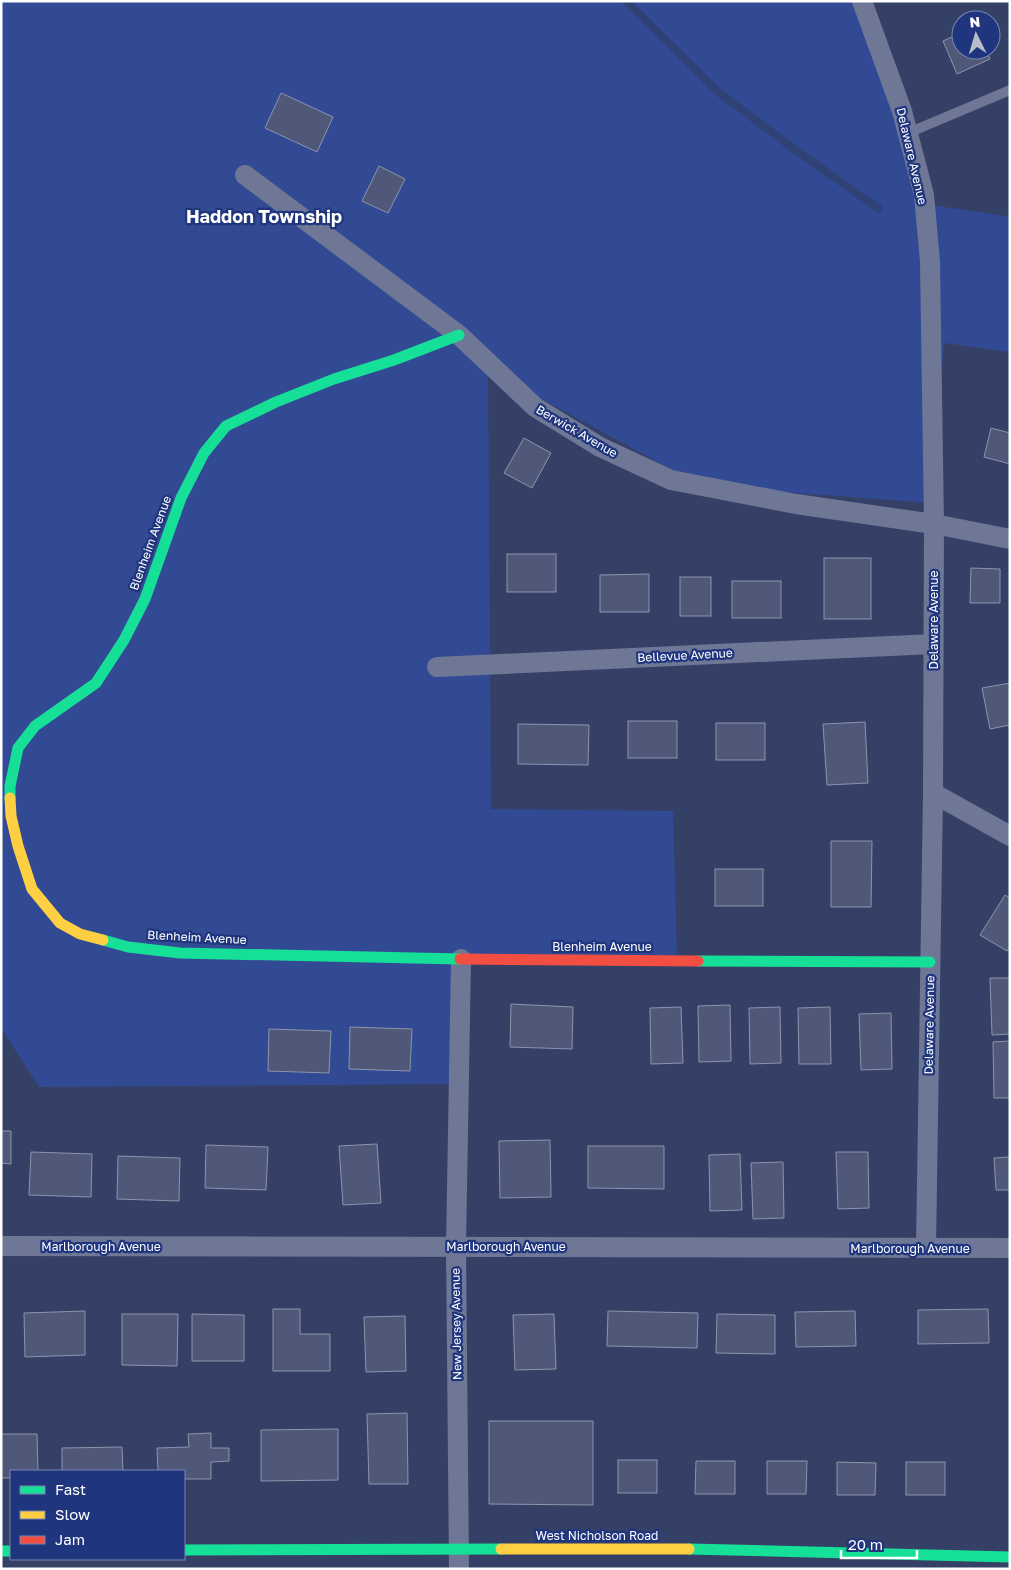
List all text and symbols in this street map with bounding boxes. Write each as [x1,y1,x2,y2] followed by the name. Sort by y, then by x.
[951,10,1001,60] north arrow
[969,13,981,30] text: N
[894,106,930,206] street label: Delaware Avenue
[186,205,342,227] district label: Haddon Township
[534,402,620,460] street label: Berwick Avenue
[126,494,174,592] street label: Blenheim Avenue
[926,570,941,670] street label: Delaware Avenue
[637,645,733,665] street label: Bellevue Avenue
[147,927,247,947] street label: Blenheim Avenue
[552,939,652,954] street label: Blenheim Avenue
[921,975,937,1075] street label: Delaware Avenue
[41,1239,161,1254] street label: Marlborough Avenue
[446,1239,566,1254] street label: Marlborough Avenue
[850,1241,970,1256] street label: Marlborough Avenue
[448,1268,464,1380] street label: New Jersey Avenue
[10,1470,185,1560] legend
[55,1480,86,1498] text: Fast
[55,1505,90,1523] text: Slow
[536,1528,658,1543] street label: West Nicholson Road
[841,1528,917,1560] scale bar
[55,1530,85,1548] text: Jam
[848,1535,883,1553] text: 20 m

